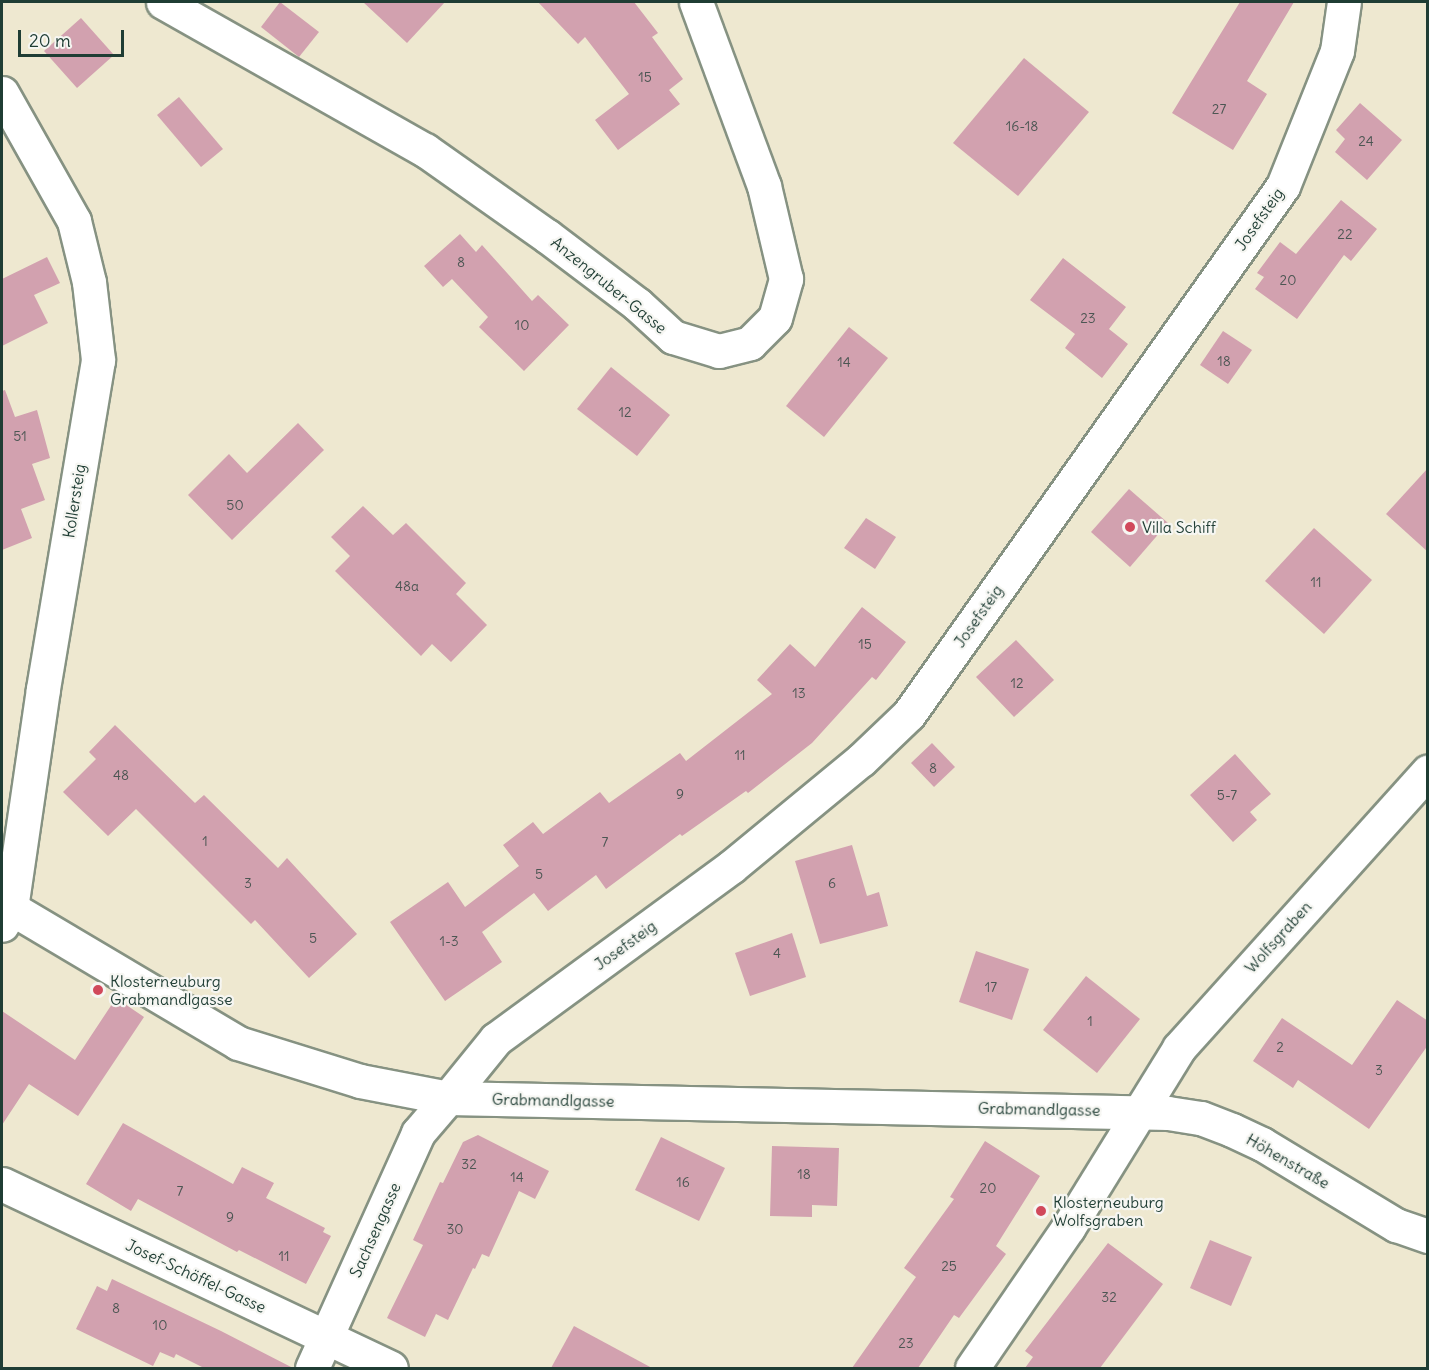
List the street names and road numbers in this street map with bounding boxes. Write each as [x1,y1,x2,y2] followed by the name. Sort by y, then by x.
[1231,184,1287,254] street label: Josefsteig
[547,232,671,338] street label: Anzengruber-Gasse
[59,463,89,539] street label: Kollersteig
[950,581,1006,651] street label: Josefsteig
[1241,897,1315,977] street label: Wolfsgraben
[590,916,660,974] street label: Josefsteig
[492,1089,614,1111] street label: Grabmandlgasse
[978,1098,1100,1120] street label: Grabmandlgasse
[1243,1129,1333,1193] street label: Höhenstraße
[346,1180,404,1280] street label: Sachsengasse
[123,1235,269,1317] street label: Josef-Schöffel-Gasse

